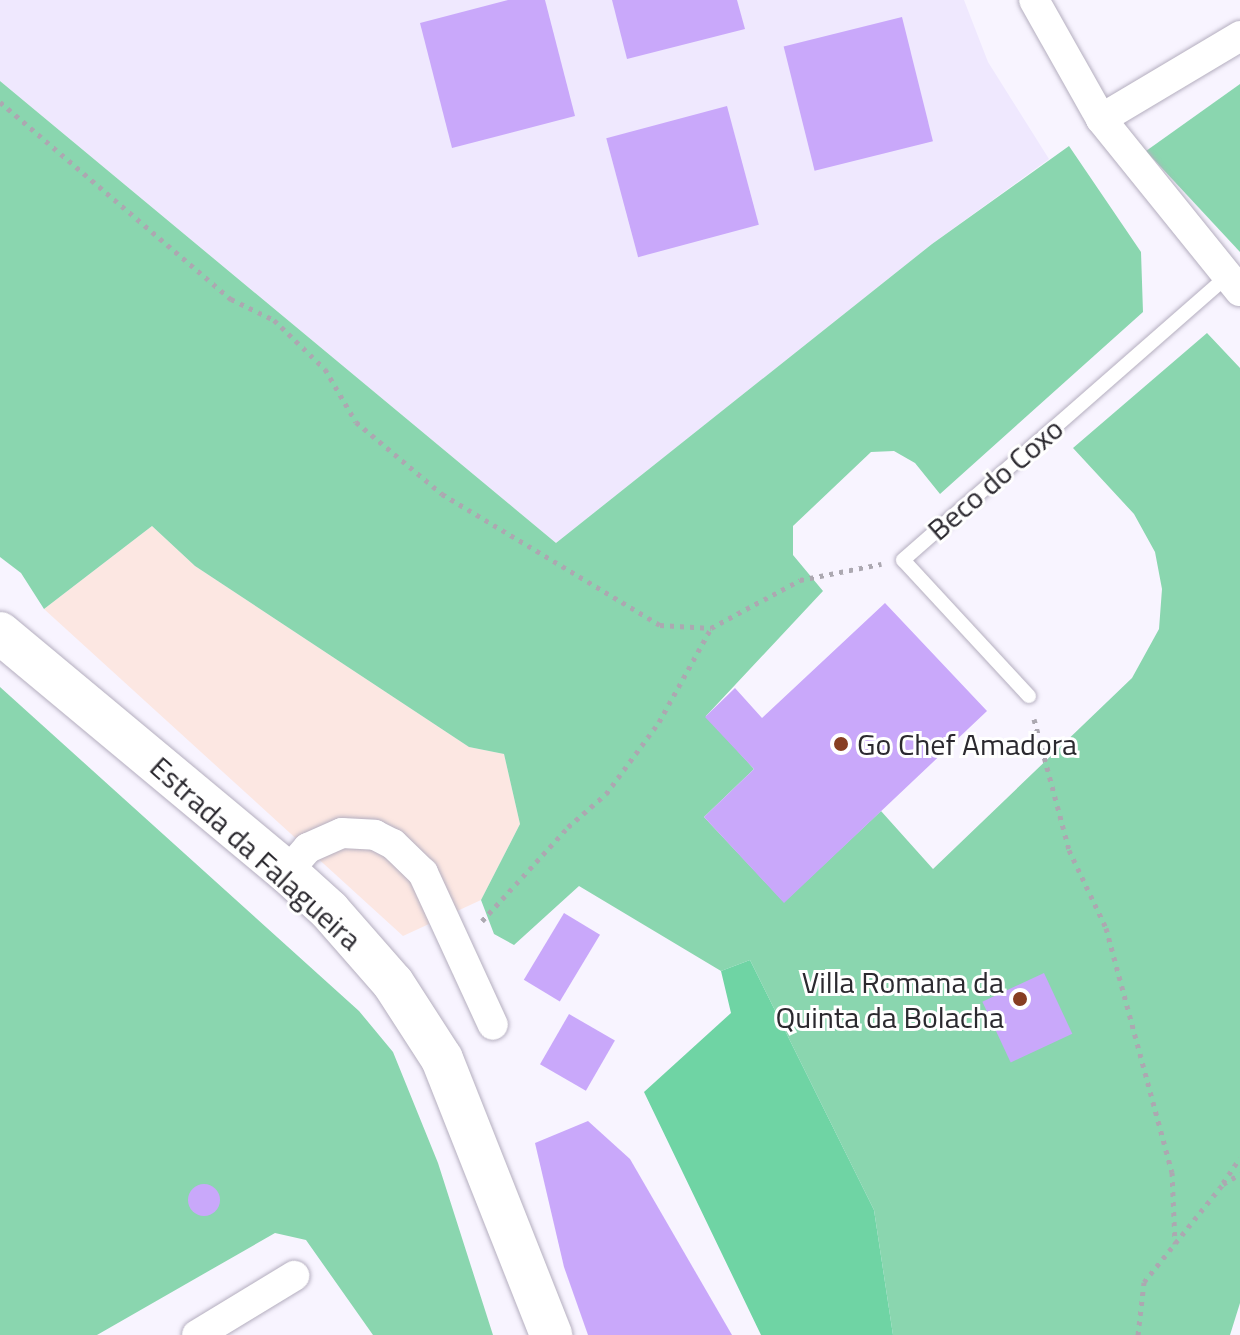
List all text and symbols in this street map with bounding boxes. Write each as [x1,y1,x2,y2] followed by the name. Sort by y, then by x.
[920,410,1070,548] street label: Beco do Coxo
[857,726,1077,762] place label: Go Chef Amadora
[832,735,850,753] marker: Go Chef Amadora
[143,749,369,957] street label: Estrada da Falagueira
[776,964,1004,1034] place label: Villa Romana da Quinta da Bolacha
[1011,990,1029,1008] marker: Villa Romana da Quinta da Bolacha

